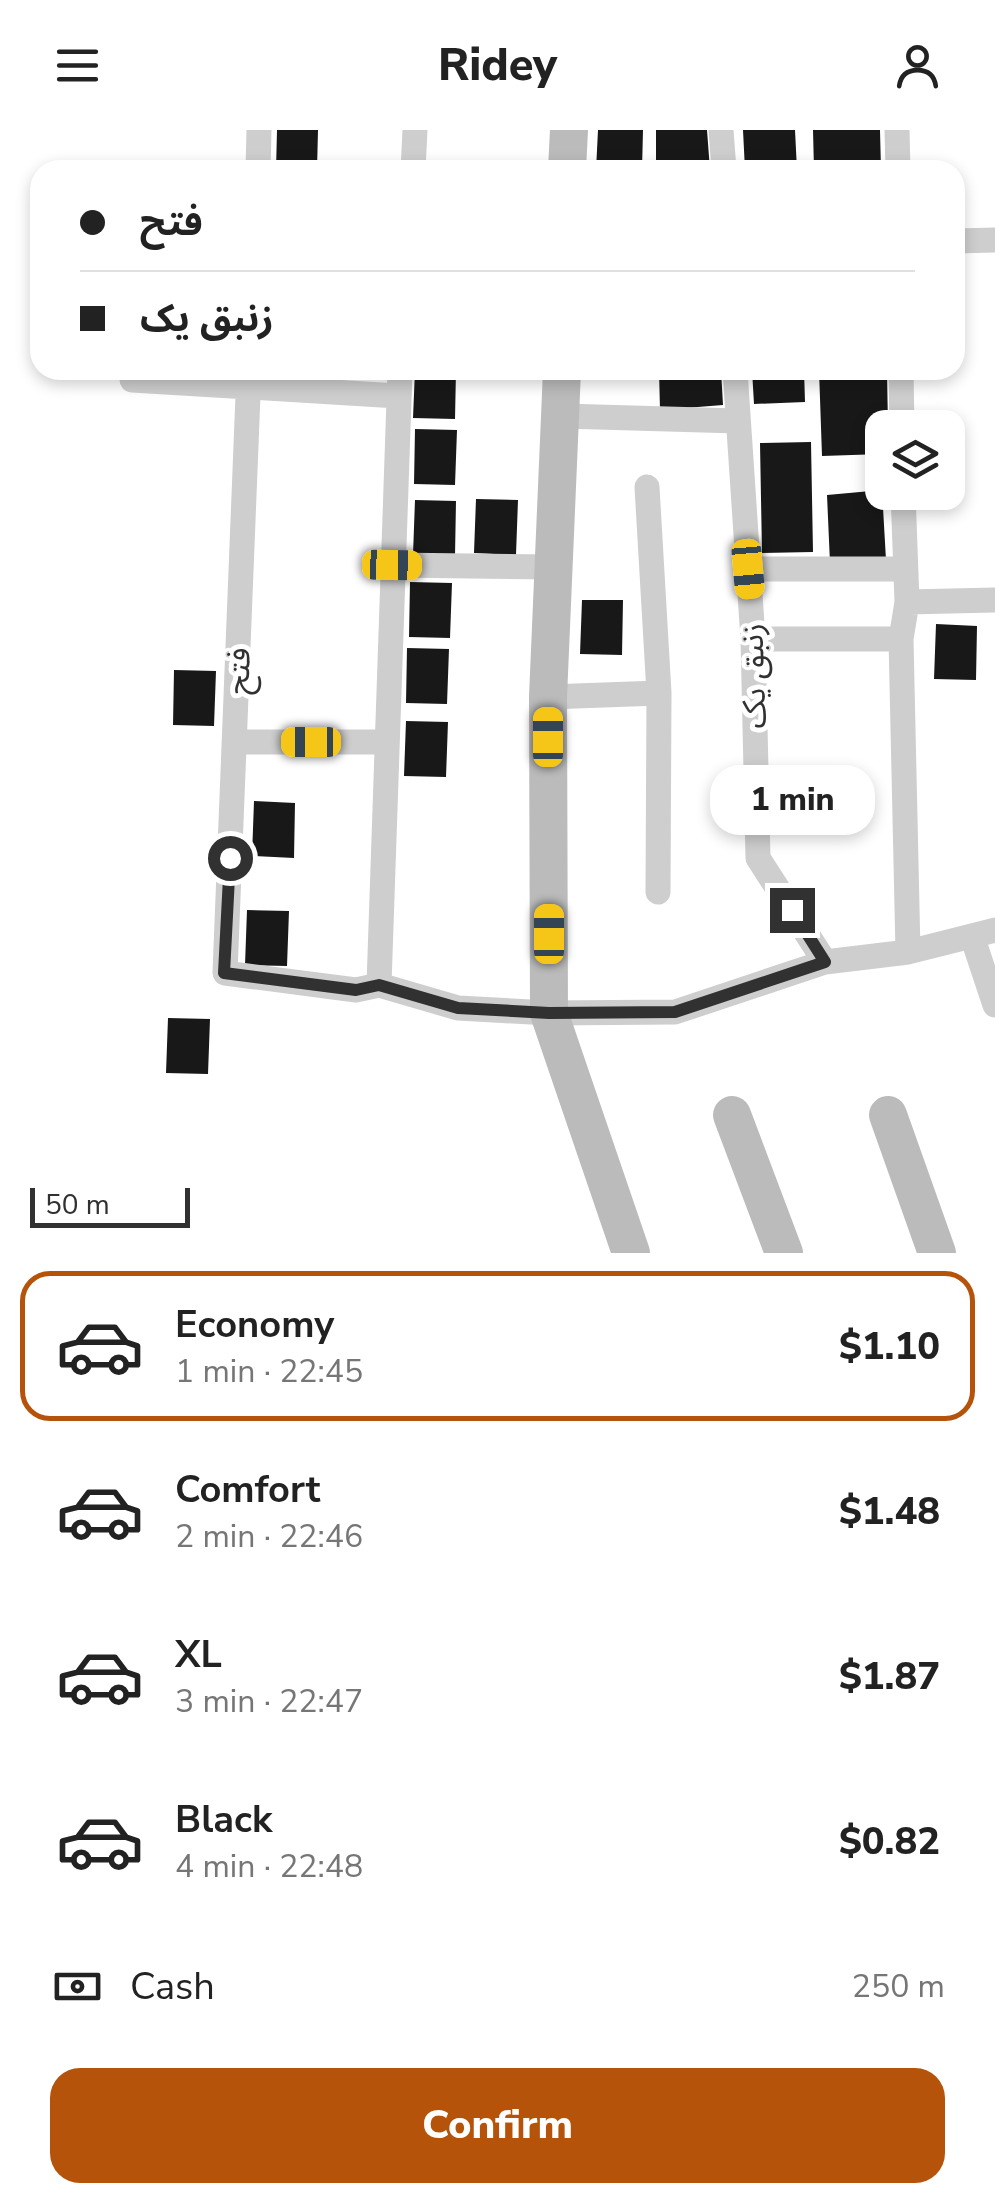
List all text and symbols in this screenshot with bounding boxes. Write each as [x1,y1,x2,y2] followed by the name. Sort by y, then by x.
[438,35,557,96] text: Ridey
[50,38,105,93] icon: menu
[890,38,945,93] icon: person
[140,197,203,248] text: فتح
[140,293,274,344] text: زنبق یک
[865,410,965,510] map controls
[865,410,965,510] button: layers
[730,538,766,600] car
[362,549,422,581] car
[730,623,777,729] street label: زنبق یک
[216,647,263,695] street label: فتح
[533,707,563,767] car
[281,727,341,757] car
[710,765,874,835] callout: 1 min
[750,778,835,821] text: 1 min
[208,836,253,881] route start
[770,888,815,933] route end
[534,904,564,964] car
[30,1183,190,1228] scale bar
[45,1186,110,1224] text: 50 m
[175,1299,334,1350] text: Economy
[55,1301,145,1391] icon: car
[839,1321,940,1372] text: $1.10
[175,1350,363,1393] text: 1 min · 22:45
[175,1464,320,1515] text: Comfort
[55,1466,145,1556] icon: car
[839,1486,940,1537] text: $1.48
[175,1515,363,1558] text: 2 min · 22:46
[175,1629,222,1680] text: XL
[55,1631,145,1721] icon: car
[839,1651,940,1702] text: $1.87
[175,1680,363,1723] text: 3 min · 22:47
[175,1794,272,1845] text: Black
[55,1796,145,1886] icon: car
[839,1816,940,1867] text: $0.82
[175,1845,363,1888] text: 4 min · 22:48
[50,1959,105,2014] icon: cash
[130,1961,215,2012] text: Cash
[852,1965,945,2008] text: 250 m
[50,2068,945,2183] button: Confirm

